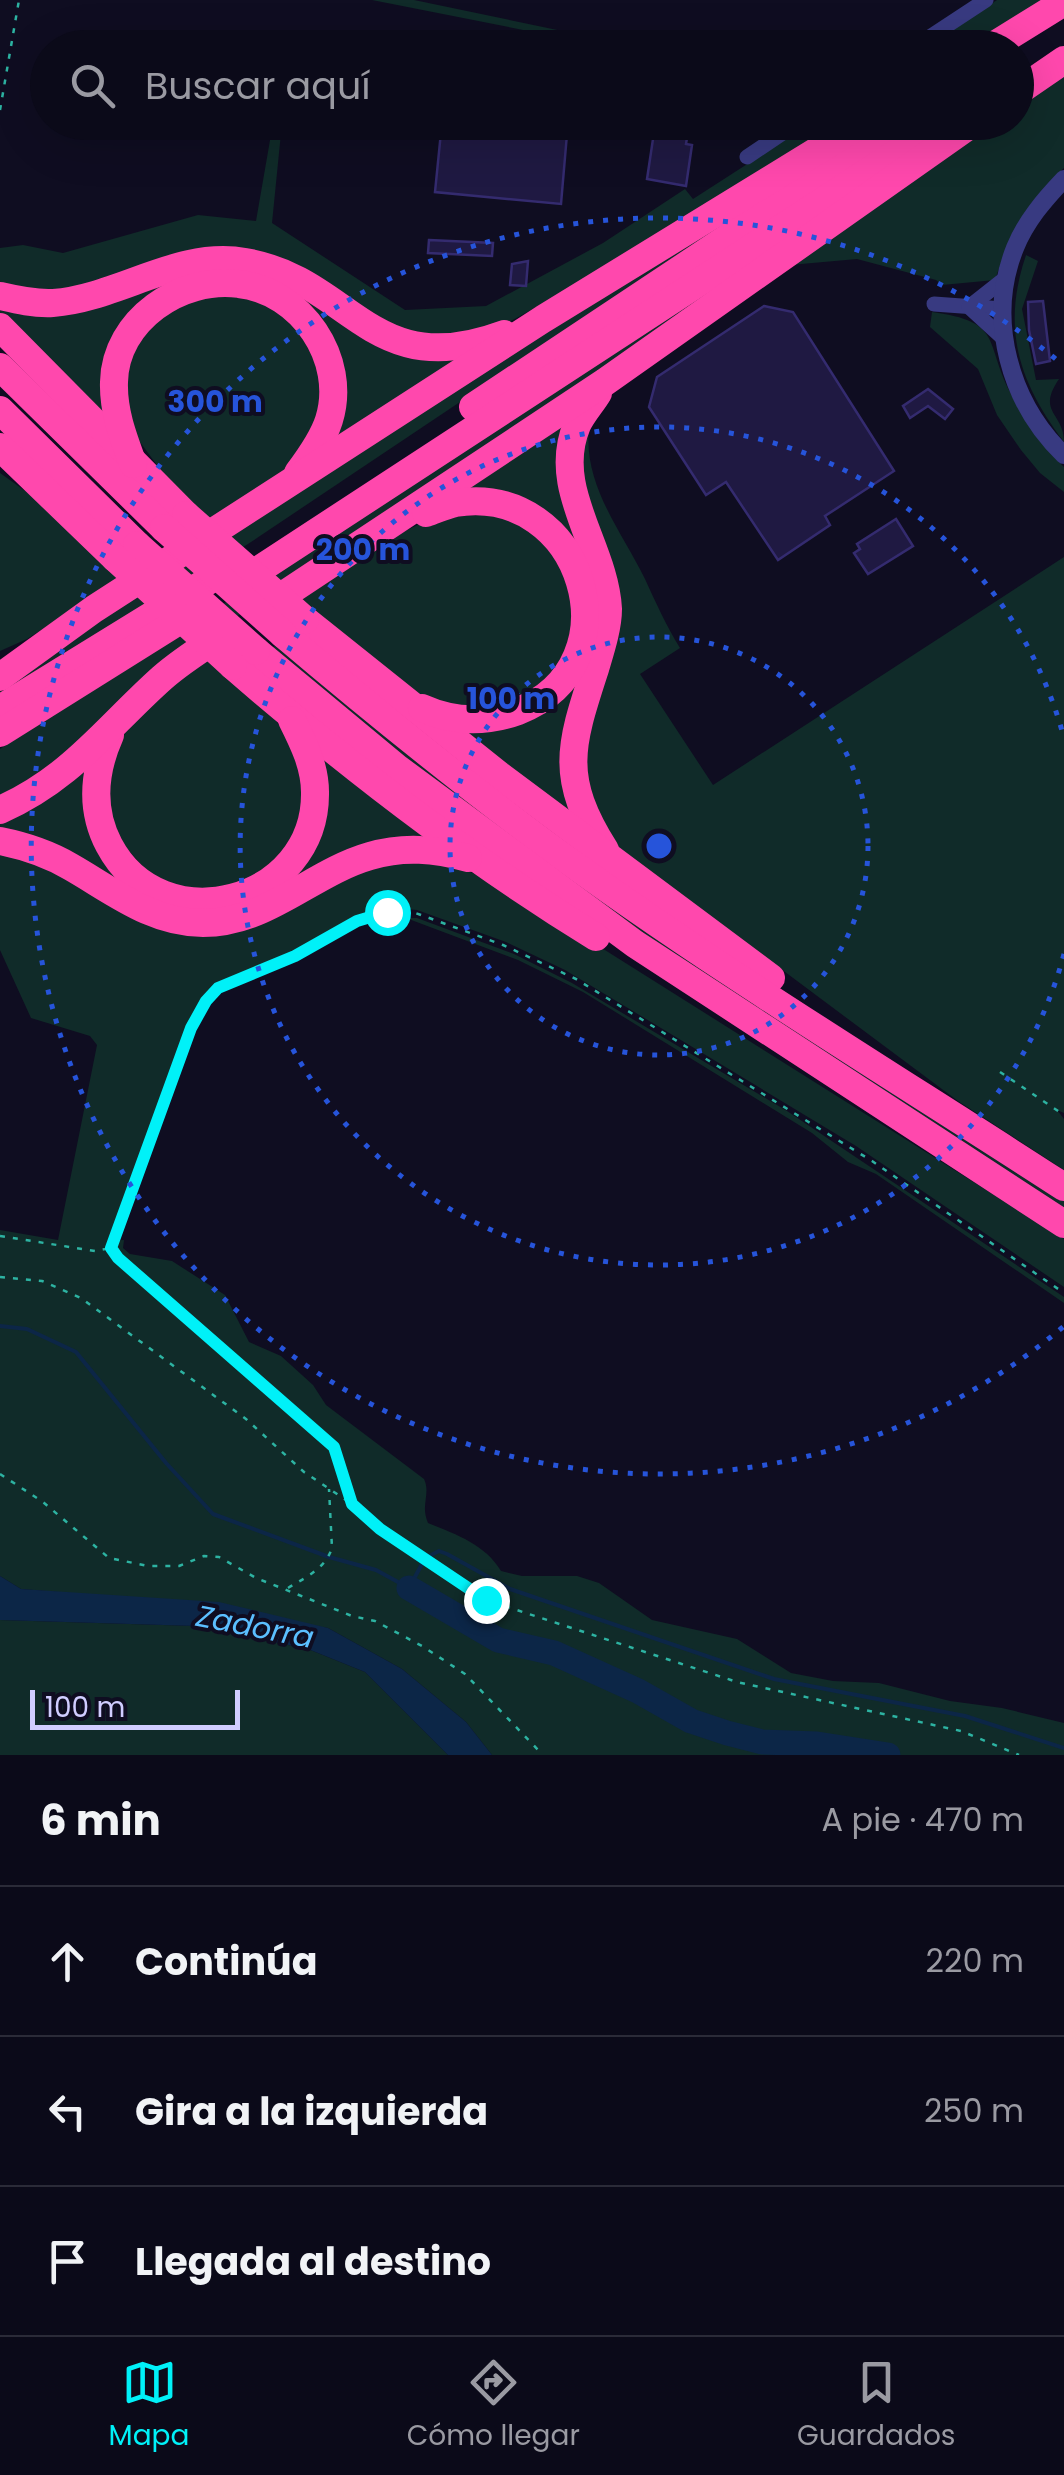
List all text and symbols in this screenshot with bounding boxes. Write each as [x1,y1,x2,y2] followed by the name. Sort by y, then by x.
[30,30,1034,140] search box
[65,58,120,113] icon: search
[145,59,371,112] text: Buscar aquí
[167,380,263,423] text: 300 m
[316,528,410,571] text: 200 m
[467,677,555,720] text: 100 m
[641,828,677,864] centre of rings
[365,890,411,936] route start
[464,1578,510,1624] route end
[192,1594,317,1659] water label: Zadorra
[30,1685,240,1730] scale bar
[45,1688,125,1727] text: 100 m
[40,1791,161,1850] text: 6 min
[821,1797,1024,1842] text: A pie · 470 m
[40,1934,95,1989] icon: ahead
[135,1935,317,1988] text: Continúa
[926,1938,1024,1983] text: 220 m
[40,2084,95,2139] icon: left
[135,2085,488,2138] text: Gira a la izquierda
[924,2088,1024,2133] text: 250 m
[40,2234,95,2289] icon: arrive
[135,2235,491,2288] text: Llegada al destino
[109,2355,189,2457] tab: Mapa
[407,2355,580,2457] tab: Cómo llegar
[797,2355,955,2457] tab: Guardados

